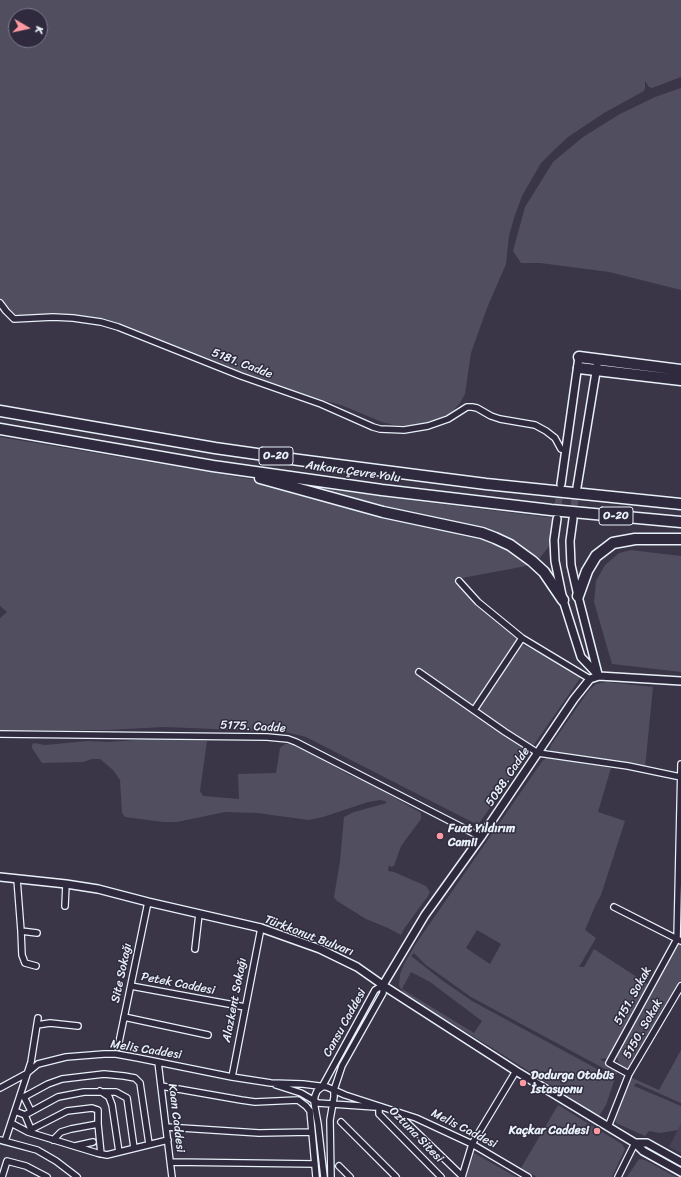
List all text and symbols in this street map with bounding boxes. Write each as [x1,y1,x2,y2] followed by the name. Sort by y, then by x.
[8,8,48,48] north arrow
[29,25,49,35] text: K
[210,346,274,382] street label: 5181. Cadde
[259,447,293,465] road number: O-20
[305,458,401,486] street label: Ankara Çevre Yolu
[599,507,633,525] road number: O-20
[220,718,286,736] street label: 5175. Cadde
[483,745,533,809] street label: 5088. Cadde
[448,822,515,850] place label: Fuat Yıldırım Camii
[435,831,445,841] marker: Fuat Yıldırım Camii
[262,912,356,960] street label: Türkkonut Bulvarı
[109,942,135,1004] street label: Site Sokağı
[220,957,250,1043] street label: Alazkent Sokağı
[611,964,655,1028] street label: 5151. Sokak
[140,970,216,998] street label: Petek Caddesi
[320,986,370,1060] street label: Cansu Caddesi
[620,997,666,1061] street label: 5150. Sokak
[109,1037,183,1063] street label: Melis Caddesi
[531,1069,614,1097] place label: Dodurga Otobüs İstasyonu
[518,1078,528,1088] marker: Dodurga Otobüs İstasyonu
[165,1083,187,1153] street label: Kaan Caddesi
[386,1104,446,1166] street label: Oztuna Sitesi
[429,1106,499,1152] street label: Melis Caddesi
[509,1124,589,1138] place label: Kaçkar Caddesi
[592,1126,602,1136] marker: Kaçkar Caddesi

